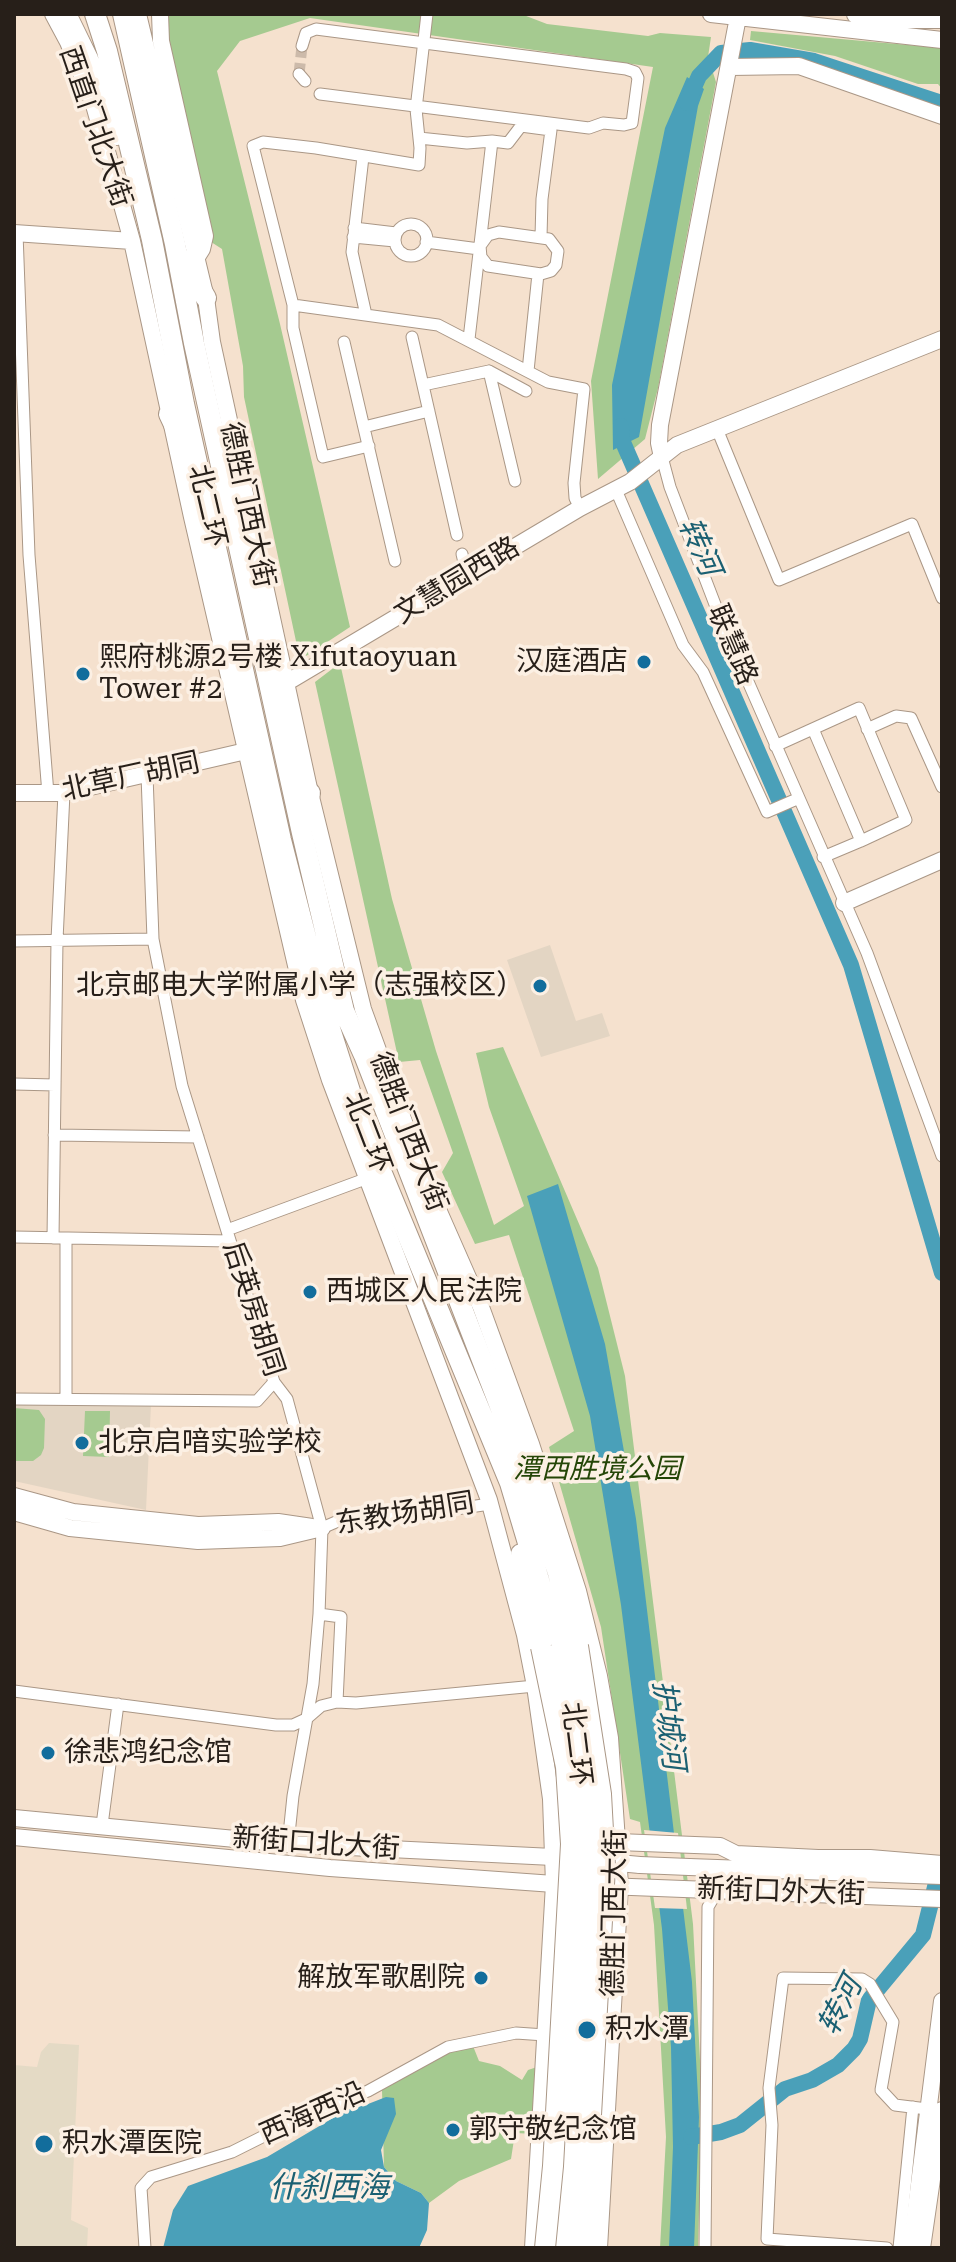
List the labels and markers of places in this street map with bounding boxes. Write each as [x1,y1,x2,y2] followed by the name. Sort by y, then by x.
[99,641,457,707] place label: 熙府桃源2号楼 Xifutaoyuan Tower #2
[516,645,628,679] place label: 汉庭酒店
[635,653,653,671] marker: 汉庭酒店
[74,665,92,683] marker: 熙府桃源2号楼 Xifutaoyuan Tower #2
[76,969,524,1003] place label: 北京邮电大学附属小学（志强校区）
[531,977,549,995] marker: 北京邮电大学附属小学（志强校区）
[326,1275,522,1309] place label: 西城区人民法院
[301,1283,319,1301] marker: 西城区人民法院
[98,1426,322,1460] place label: 北京启喑实验学校
[73,1434,91,1452] marker: 北京启喑实验学校
[64,1736,232,1770] place label: 徐悲鸿纪念馆
[39,1744,57,1762] marker: 徐悲鸿纪念馆
[297,1961,465,1995] place label: 解放军歌剧院
[472,1969,490,1987] marker: 解放军歌剧院
[605,2013,689,2047] place label: 积水潭
[576,2019,598,2041] marker: 积水潭
[469,2113,637,2147] place label: 郭守敬纪念馆
[444,2121,462,2139] marker: 郭守敬纪念馆
[62,2127,202,2161] place label: 积水潭医院
[33,2133,55,2155] marker: 积水潭医院

